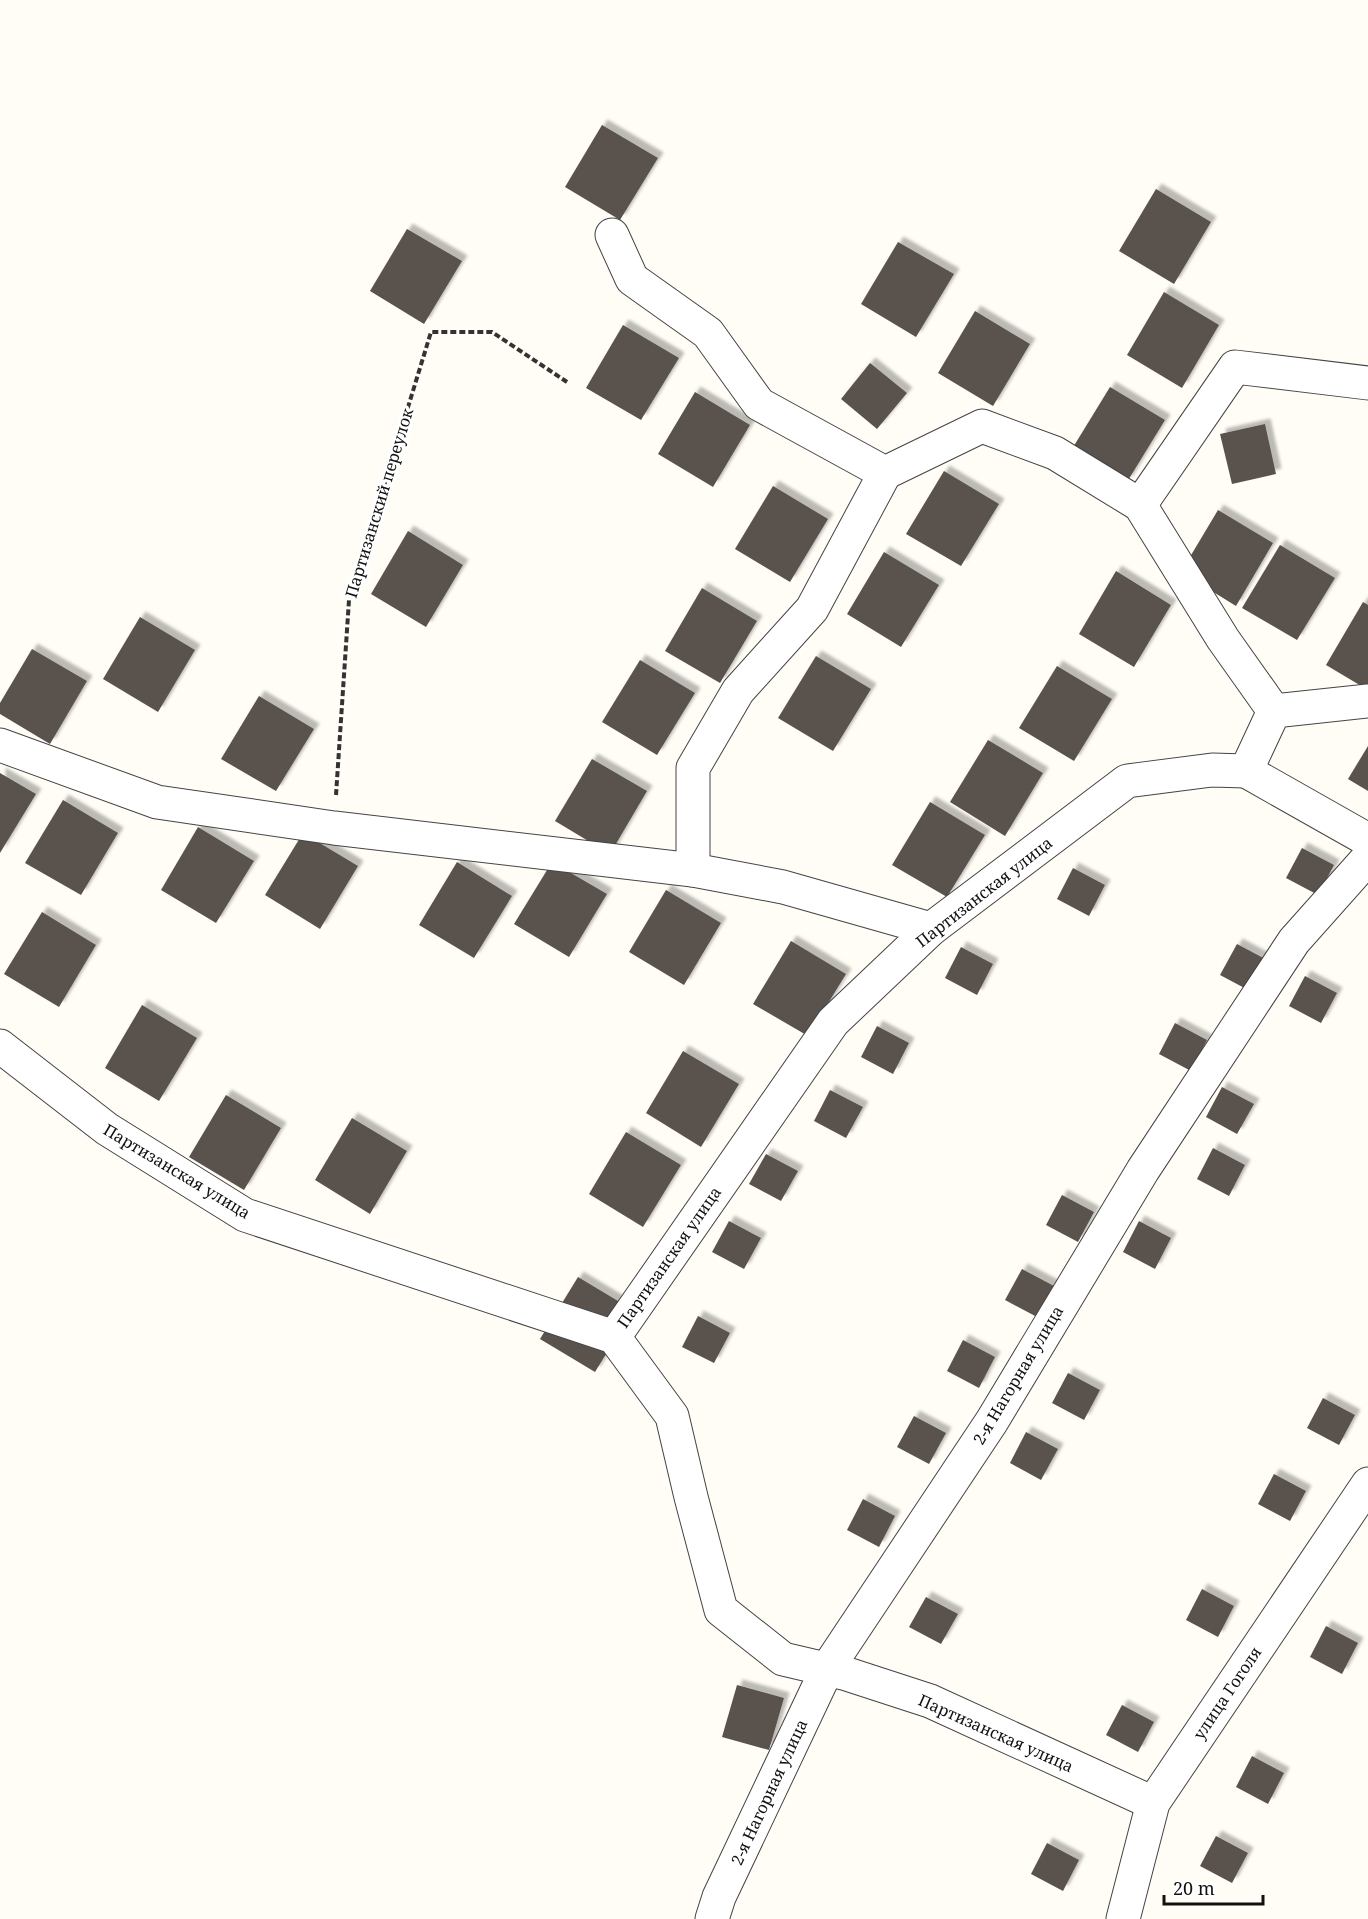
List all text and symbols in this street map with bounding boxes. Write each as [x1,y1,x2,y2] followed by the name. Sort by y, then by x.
[340,405,419,601] street label: Партизанский переулок
[911,832,1057,952] street label: Партизанская улица
[99,1118,255,1224] street label: Партизанская улица
[612,1182,726,1332] street label: Партизанская улица
[968,1301,1068,1449] street label: 2-я Нагорная улица
[1188,1642,1266,1744] street label: улица Гоголя
[915,1689,1077,1777] street label: Партизанская улица
[726,1715,812,1869] street label: 2-я Нагорная улица
[1164,1868,1263,1906] scale bar
[1173,1876,1215,1900] text: 20 m

